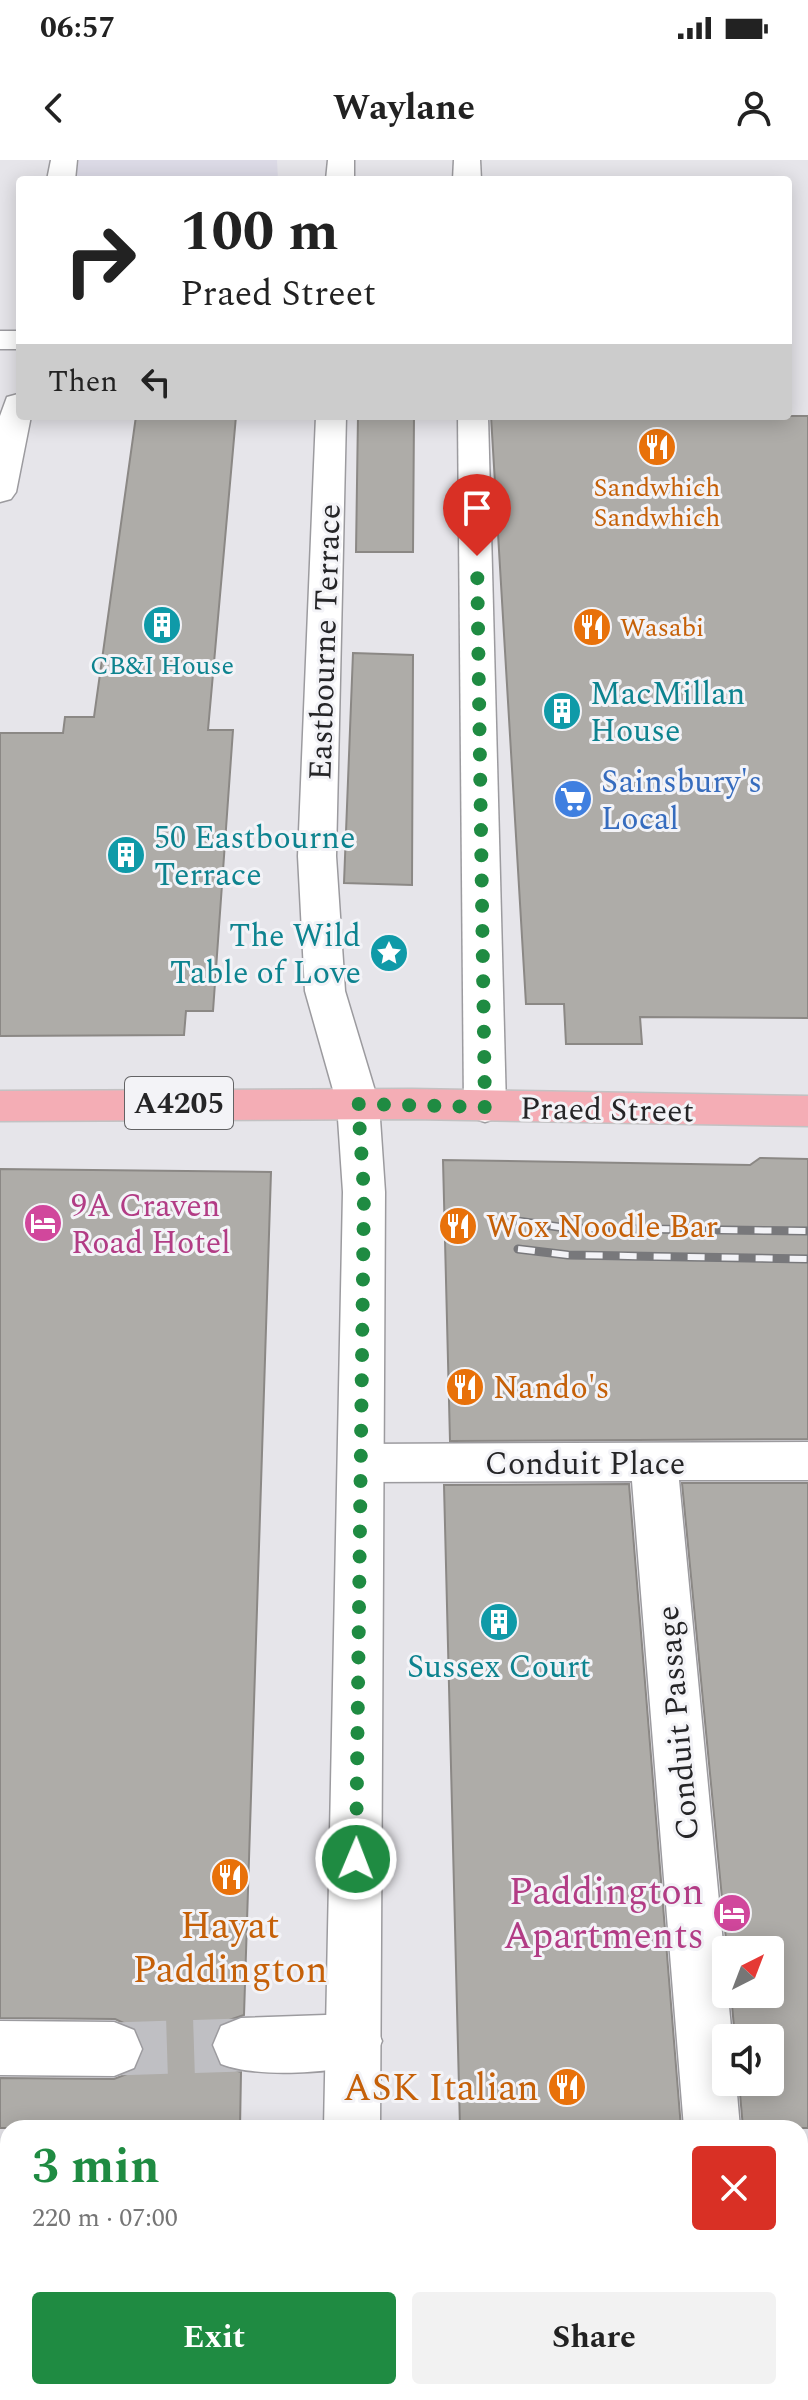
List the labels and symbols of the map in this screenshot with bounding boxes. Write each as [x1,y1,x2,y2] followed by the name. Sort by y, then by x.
[636,426,678,468] restaurant icon: Sandwhich Sandwhich
[593,468,721,538] place label: Sandwhich Sandwhich
[443,474,511,556] pin
[296,503,355,781] street label: Eastbourne Terrace
[141,604,183,646] building icon: CB&I House
[571,606,613,648] restaurant icon: Wasabi
[620,608,704,648] place label: Wasabi
[90,646,234,686] place label: CB&I House
[590,670,745,756] place label: MacMillan House
[541,690,583,732] building icon: MacMillan House
[601,758,762,844] place label: Sainsbury's Local
[552,778,594,820] supermarket icon: Sainsbury's Local
[154,814,355,900] place label: 50 Eastbourne Terrace
[105,834,147,876] building icon: 50 Eastbourne Terrace
[170,912,361,998] place label: The Wild Table of Love
[368,932,410,974] place icon: The Wild Table of Love
[125,1077,233,1129] road number: A4205
[519,1084,694,1137] street label: Praed Street
[71,1182,231,1268] place label: 9A Craven Road Hotel
[22,1202,64,1244] hotel icon: 9A Craven Road Hotel
[486,1203,718,1252] place label: Wox Noodle Bar
[437,1205,479,1247] restaurant icon: Wox Noodle Bar
[493,1364,610,1413] place label: Nando's
[444,1366,486,1408] restaurant icon: Nando's
[485,1440,685,1489] street label: Conduit Place
[478,1601,520,1643] building icon: Sussex Court
[644,1604,713,1842] street label: Conduit Passage
[407,1643,591,1692] place label: Sussex Court
[314,1817,398,1901] position arrow
[209,1856,251,1898] restaurant icon: Hayat Paddington
[503,1864,704,1966] place label: Paddington Apartments
[711,1892,753,1934] hotel icon: Paddington Apartments
[132,1898,328,2000] place label: Hayat Paddington
[712,1936,784,2008] north arrow
[343,2060,539,2118] place label: ASK Italian
[546,2066,588,2108] restaurant icon: ASK Italian

